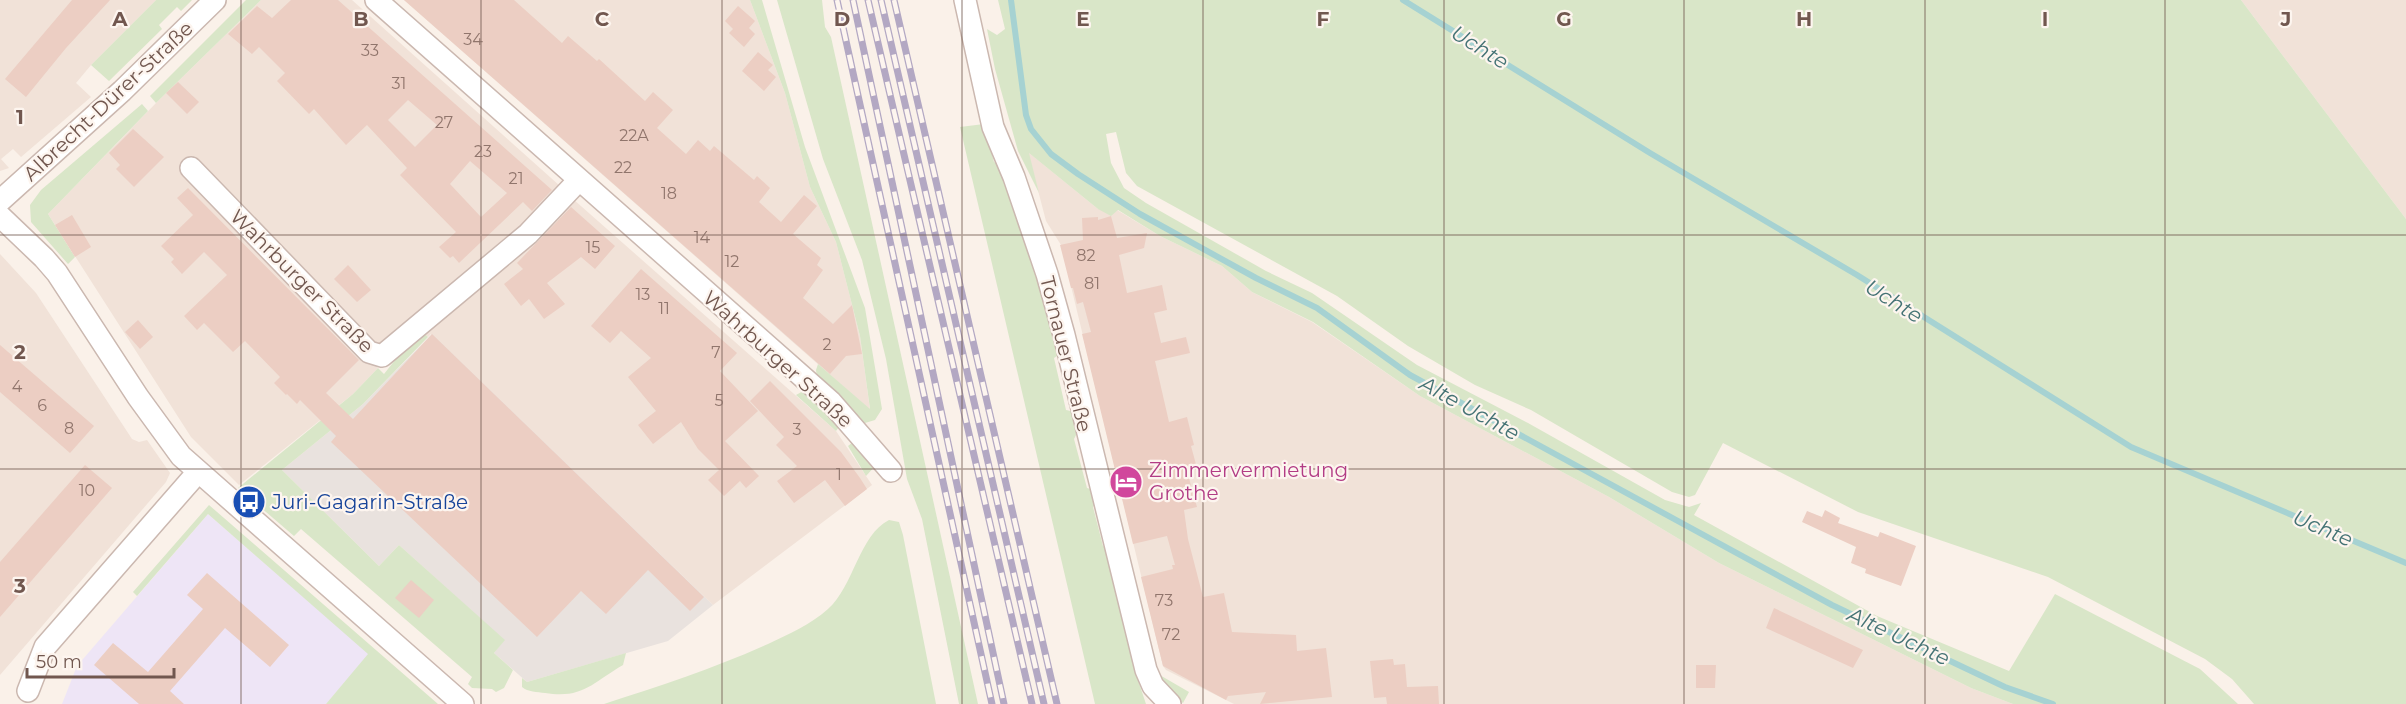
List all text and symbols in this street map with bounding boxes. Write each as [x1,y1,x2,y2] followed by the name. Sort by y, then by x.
[353,7,369,31] text: B
[595,7,610,31] text: C
[834,7,850,31] text: D
[1076,7,1090,31] text: E
[1317,7,1330,31] text: F
[1556,7,1572,31] text: G
[1796,7,1812,31] text: H
[2042,7,2048,31] text: I
[2280,7,2291,31] text: J
[18,16,198,186] street label: Albrecht-Dürer-Straße
[1447,20,1513,74] water label: Uchte
[463,30,483,49] house number: 34
[361,41,379,60] house number: 33
[392,74,406,93] house number: 31
[16,105,24,129] text: 1
[435,113,453,132] house number: 27
[619,126,649,145] house number: 22A
[474,142,492,161] house number: 23
[614,158,632,177] house number: 22
[509,169,523,188] house number: 21
[661,184,677,203] house number: 18
[225,204,379,358] street label: Wahrburger Straße
[694,228,711,247] house number: 14
[586,238,600,257] house number: 15
[1076,246,1096,265] house number: 82
[725,252,739,271] house number: 12
[1035,274,1097,434] street label: Tornauer Straße
[1084,274,1100,293] house number: 81
[1861,274,1927,328] water label: Uchte
[636,285,650,304] house number: 13
[698,286,858,432] street label: Wahrburger Straße
[658,299,670,318] house number: 11
[822,335,832,354] house number: 2
[14,340,26,364] text: 2
[711,343,721,362] house number: 7
[1414,369,1524,446] water label: Alte Uchte
[12,377,23,396] house number: 4
[714,391,724,410] house number: 5
[37,396,47,415] house number: 6
[64,419,74,438] house number: 8
[792,420,802,439] house number: 3
[1149,458,1348,505] place label: Zimmervermietung Grothe
[1108,464,1144,500] hotel icon: Zimmervermietung Grothe
[836,465,842,484] house number: 1
[79,481,95,500] house number: 10
[231,484,267,520] bus stop icon: Juri-Gagarin-Straße
[271,490,468,514] place label: Juri-Gagarin-Straße
[2289,504,2357,552] water label: Uchte
[13,574,26,598] text: 3
[1155,591,1173,610] house number: 73
[1842,601,1954,671] water label: Alte Uchte
[1162,625,1180,644] house number: 72
[27,641,174,679] scale bar
[36,651,82,673] text: 50 m

